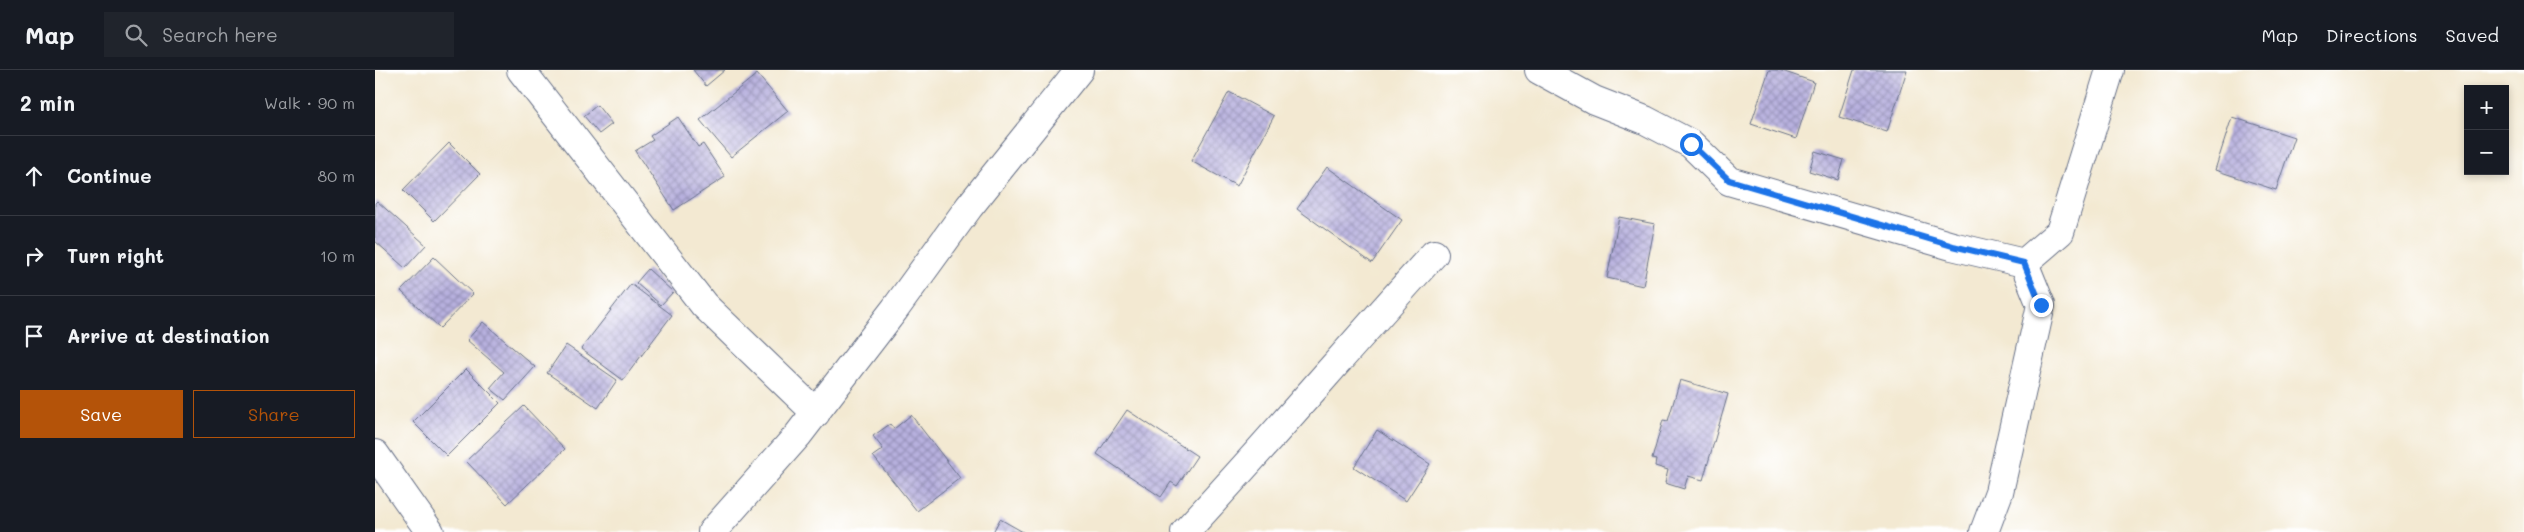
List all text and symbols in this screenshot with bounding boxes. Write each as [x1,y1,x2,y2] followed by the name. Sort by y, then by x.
[104,12,454,57] search box
[25,19,74,50] text: Map
[122,21,150,49] icon: search
[162,22,278,47] text: Search here
[2261,23,2298,47] text: Map
[2326,23,2418,47] text: Directions
[2446,23,2499,47] text: Saved
[2464,85,2509,175] map controls
[2464,85,2509,130] button: +
[20,89,75,116] text: 2 min
[264,92,355,113] text: Walk · 90 m
[2464,130,2509,175] button: −
[1680,133,1703,156] route start
[20,162,48,190] icon: ahead
[67,163,152,188] text: Continue
[318,165,355,186] text: 80 m
[20,242,48,270] icon: right
[67,243,164,268] text: Turn right
[320,245,355,266] text: 10 m
[2030,294,2053,317] route end
[20,322,48,350] icon: arrive
[67,323,270,348] text: Arrive at destination
[20,390,183,438] button: Save
[193,390,355,438] button: Share

